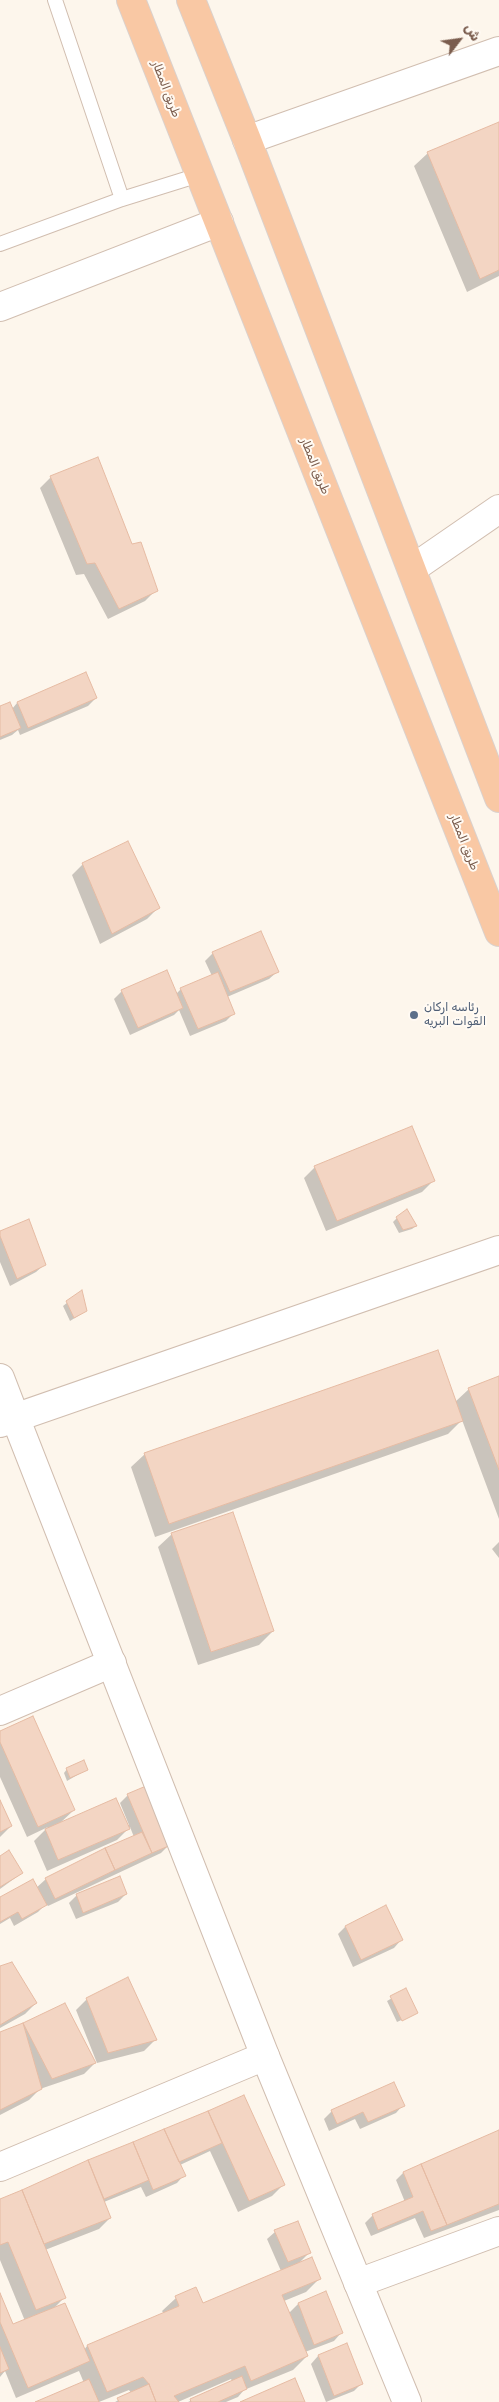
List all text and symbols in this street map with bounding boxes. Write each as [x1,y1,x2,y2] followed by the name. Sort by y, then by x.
[434,15,484,65] north arrow
[461,20,484,44] text: ش
[149,59,183,119] street label: طريق المطار
[297,436,333,496] street label: طريق المطار
[446,812,482,872] street label: طريق المطار
[424,1001,486,1029] place label: رئاسه اركان القوات البريه
[408,1009,420,1021] marker: رئاسه اركان القوات البريه

